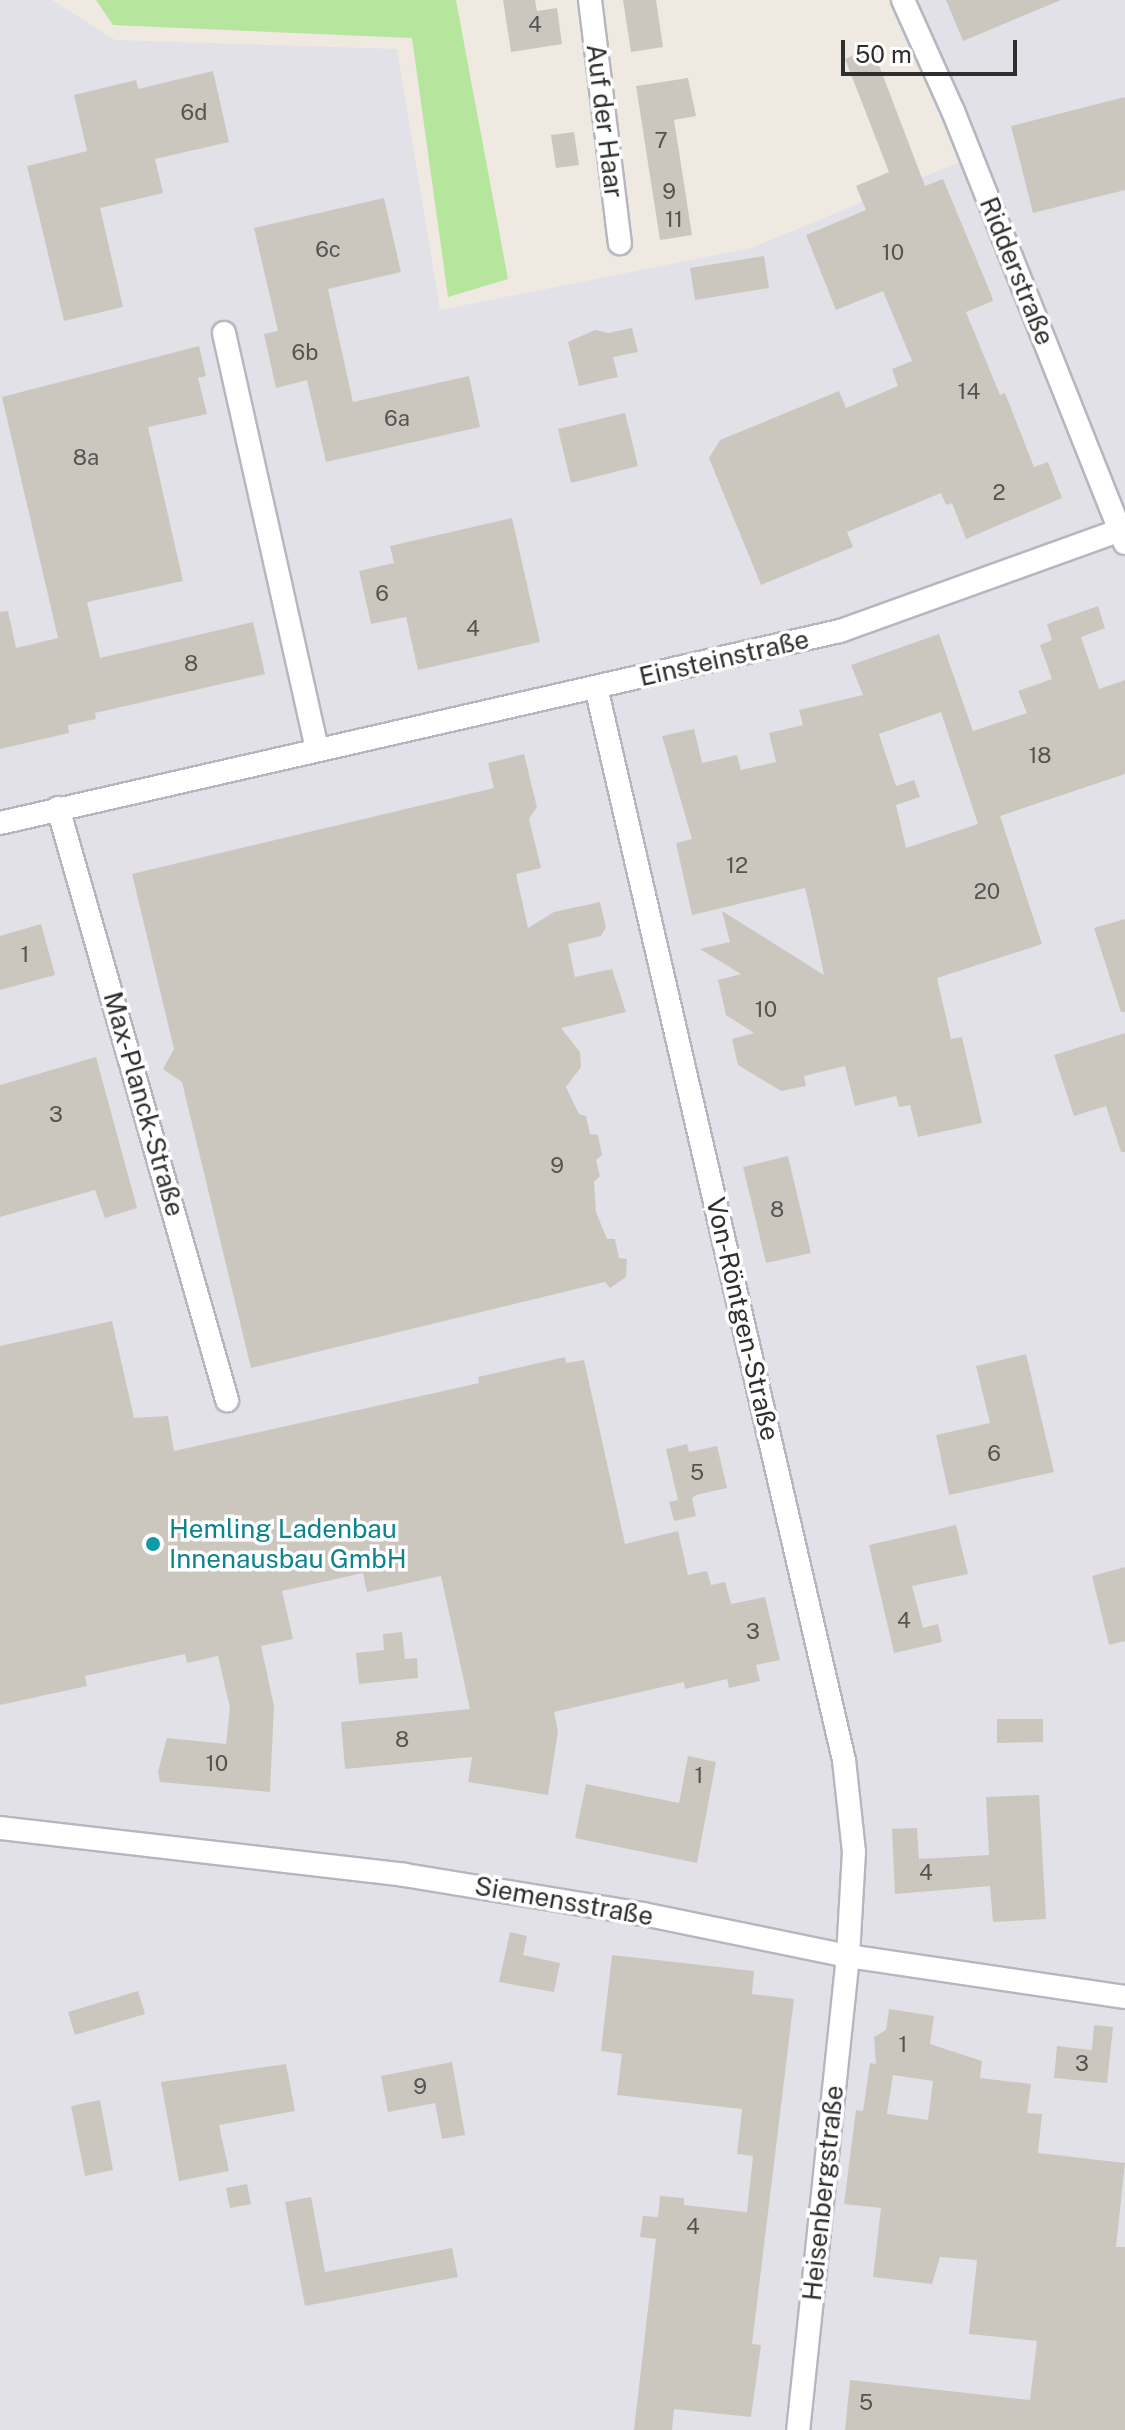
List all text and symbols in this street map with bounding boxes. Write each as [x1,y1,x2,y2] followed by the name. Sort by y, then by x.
[528,12,542,38] house number: 4
[845,24,1021,74] scale bar
[855,40,912,68] text: 50 m
[580,42,630,200] street label: Auf der Haar
[181,100,207,126] house number: 6d
[654,128,668,154] house number: 7
[662,179,676,205] house number: 9
[973,192,1061,350] street label: Ridderstraße
[665,207,683,233] house number: 11
[315,237,341,263] house number: 6c
[882,240,904,266] house number: 10
[292,340,318,366] house number: 6b
[958,379,980,405] house number: 14
[384,406,410,432] house number: 6a
[73,445,99,471] house number: 8a
[992,480,1006,506] house number: 2
[375,581,389,607] house number: 6
[466,616,480,642] house number: 4
[636,623,812,693] street label: Einsteinstraße
[184,651,198,677] house number: 8
[1028,743,1052,769] house number: 18
[726,853,748,879] house number: 12
[974,879,1000,905] house number: 20
[21,942,29,968] house number: 1
[97,988,191,1220] street label: Max-Planck-Straße
[755,997,777,1023] house number: 10
[49,1102,63,1128] house number: 3
[550,1153,564,1179] house number: 9
[700,1194,786,1444] street label: Von-Röntgen-Straße
[770,1197,784,1223] house number: 8
[987,1441,1001,1467] house number: 6
[690,1460,704,1486] house number: 5
[169,1513,407,1574] place label: Hemling Ladenbau Innenausbau GmbH
[144,1535,162,1553] marker: Hemling Ladenbau Innenausbau GmbH
[897,1608,911,1634] house number: 4
[746,1619,760,1645] house number: 3
[395,1727,409,1753] house number: 8
[206,1751,228,1777] house number: 10
[695,1763,703,1789] house number: 1
[919,1860,933,1886] house number: 4
[472,1870,656,1932] street label: Siemensstraße
[899,2032,907,2058] house number: 1
[1075,2051,1089,2077] house number: 3
[413,2074,427,2100] house number: 9
[796,2084,850,2302] street label: Heisenbergstraße
[686,2214,700,2240] house number: 4
[859,2390,873,2416] house number: 5

